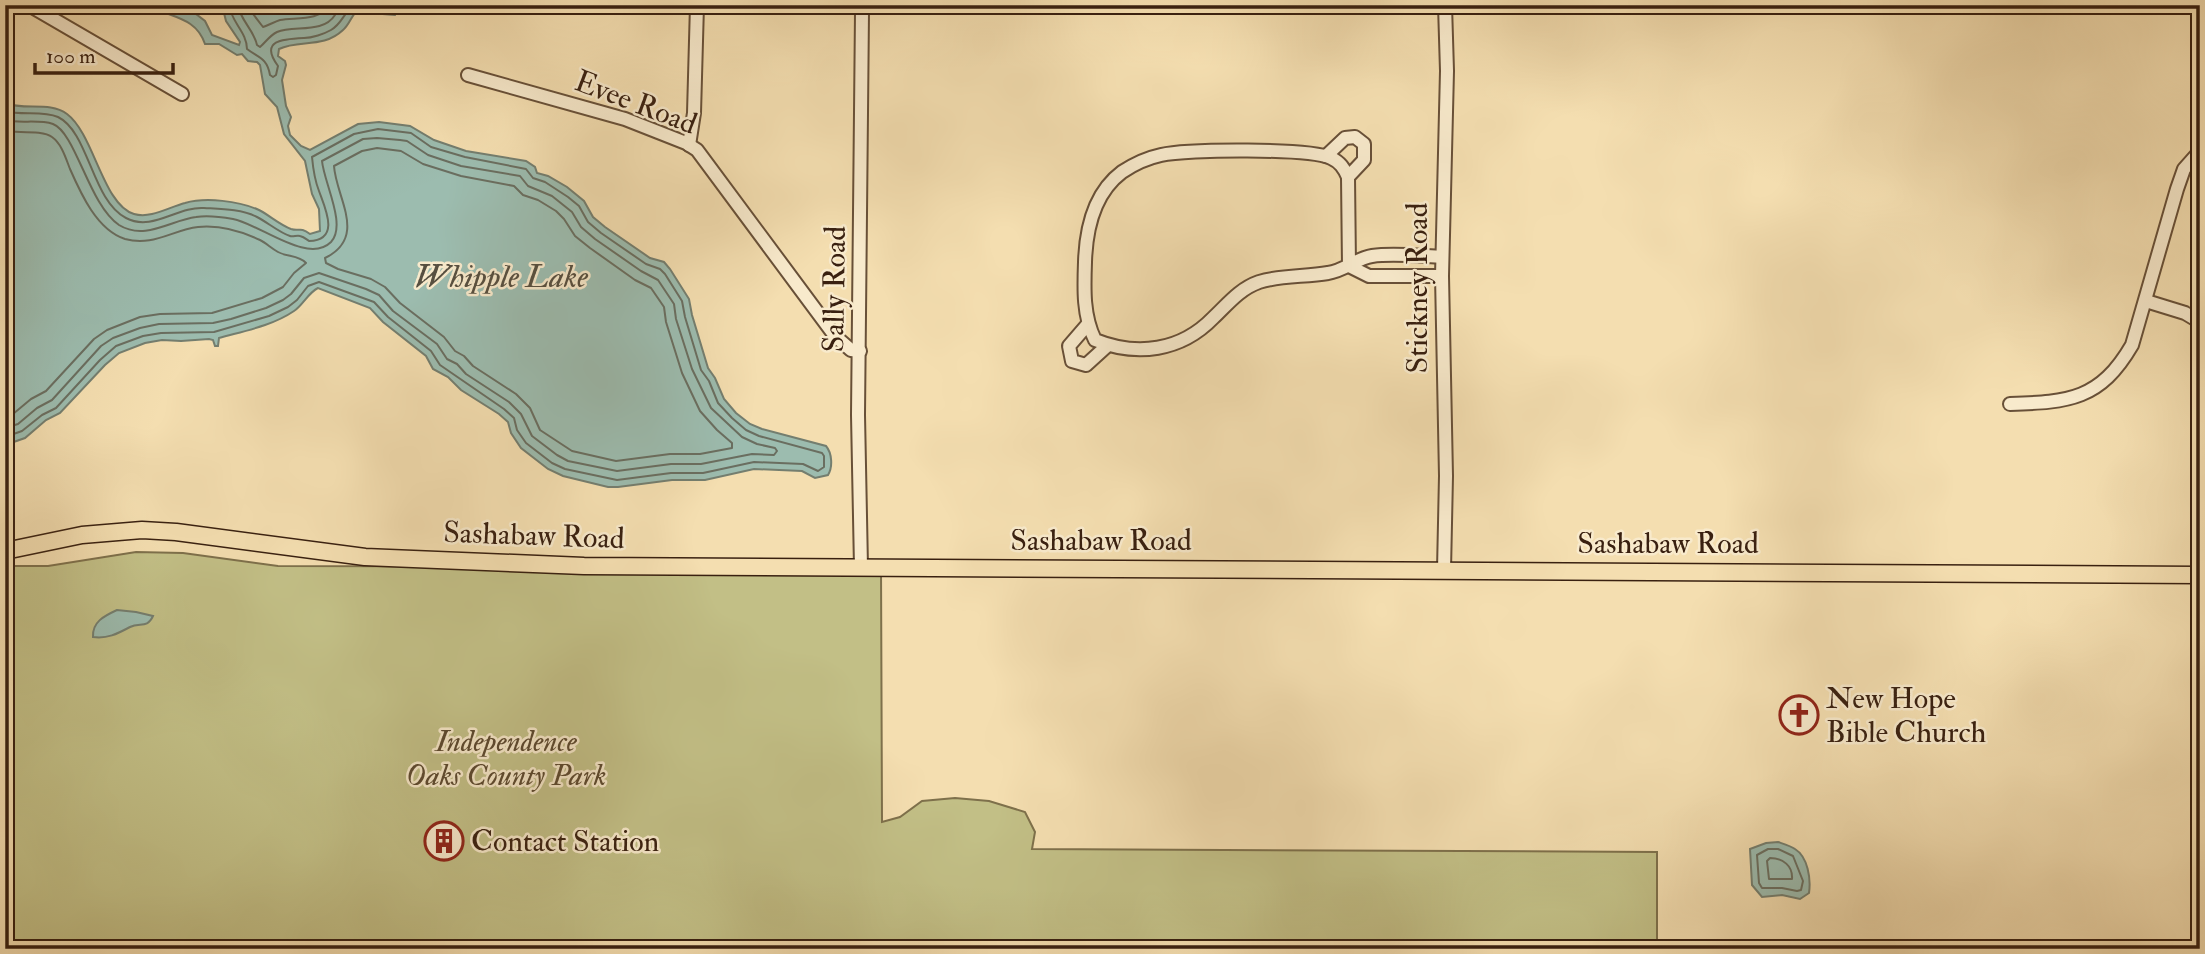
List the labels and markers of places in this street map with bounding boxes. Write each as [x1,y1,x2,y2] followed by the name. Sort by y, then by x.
[1826,680,1987,751] place label: New Hope Bible Church
[1778,694,1820,736] church icon: New Hope Bible Church
[423,820,465,862] building icon: Contact Station
[471,823,659,860] place label: Contact Station

